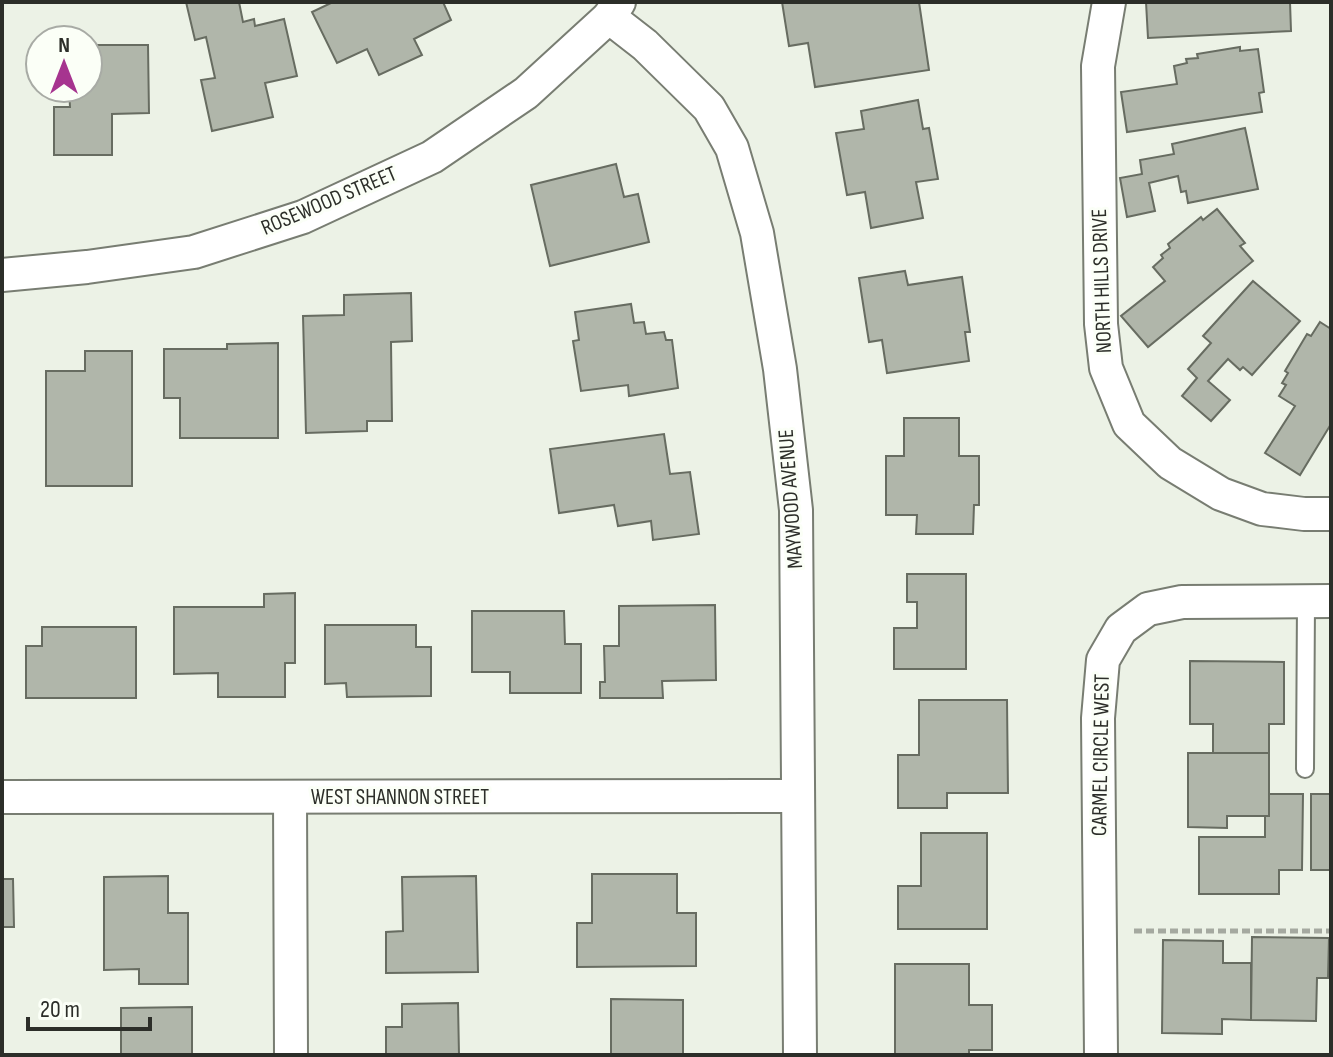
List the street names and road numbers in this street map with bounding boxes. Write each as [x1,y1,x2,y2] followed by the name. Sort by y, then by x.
[257,160,401,242] street label: ROSEWOOD STREET
[1086,208,1118,354] street label: NORTH HILLS DRIVE
[773,428,809,570] street label: MAYWOOD AVENUE
[1086,674,1116,836] street label: CARMEL CIRCLE WEST
[311,784,489,811] street label: WEST SHANNON STREET

